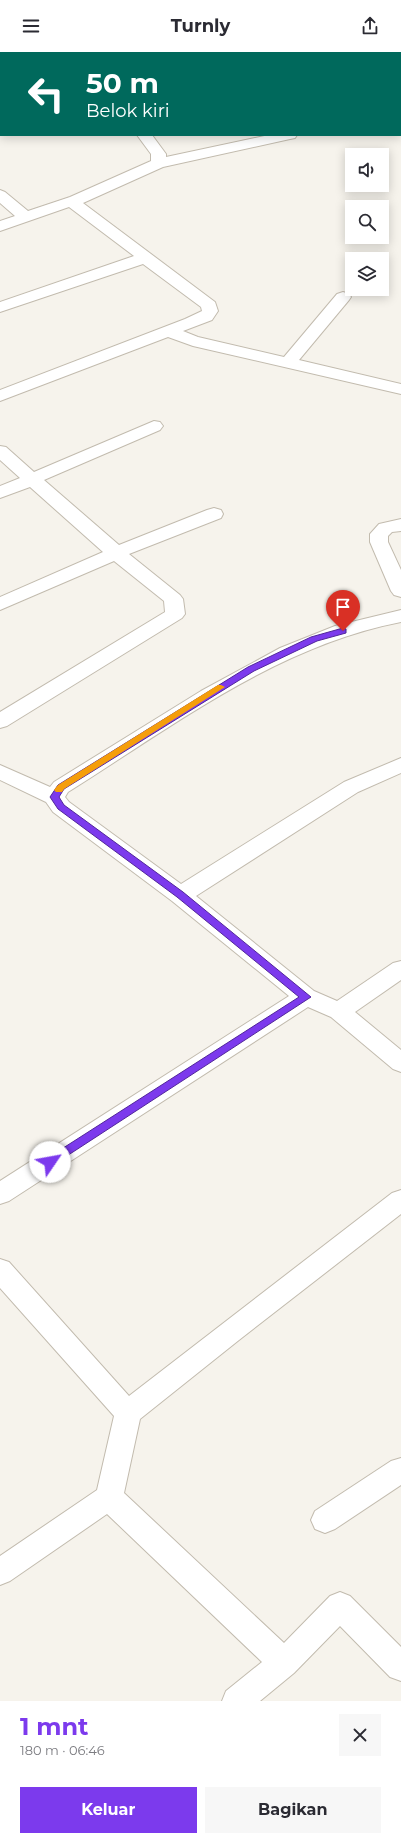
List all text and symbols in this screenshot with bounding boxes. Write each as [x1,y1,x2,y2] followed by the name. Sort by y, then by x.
[20,15,42,37] icon: menu
[171,15,230,37] text: Turnly
[359,15,381,37] icon: share
[86,66,159,100] text: 50 m
[20,68,72,120] icon: left
[86,100,170,122] text: Belok kiri
[345,148,389,296] map controls
[345,148,389,192] button: sound
[345,200,389,244] button: search
[345,252,389,296] button: layers
[326,590,360,631] pin
[332,596,354,618] icon: arrive
[29,1141,71,1183] position arrow
[20,1712,88,1741] text: 1 mnt
[339,1714,381,1756] button: close
[20,1742,105,1758] text: 180 m · 06:46
[20,1787,197,1833] button: Keluar
[205,1787,381,1833] button: Bagikan

